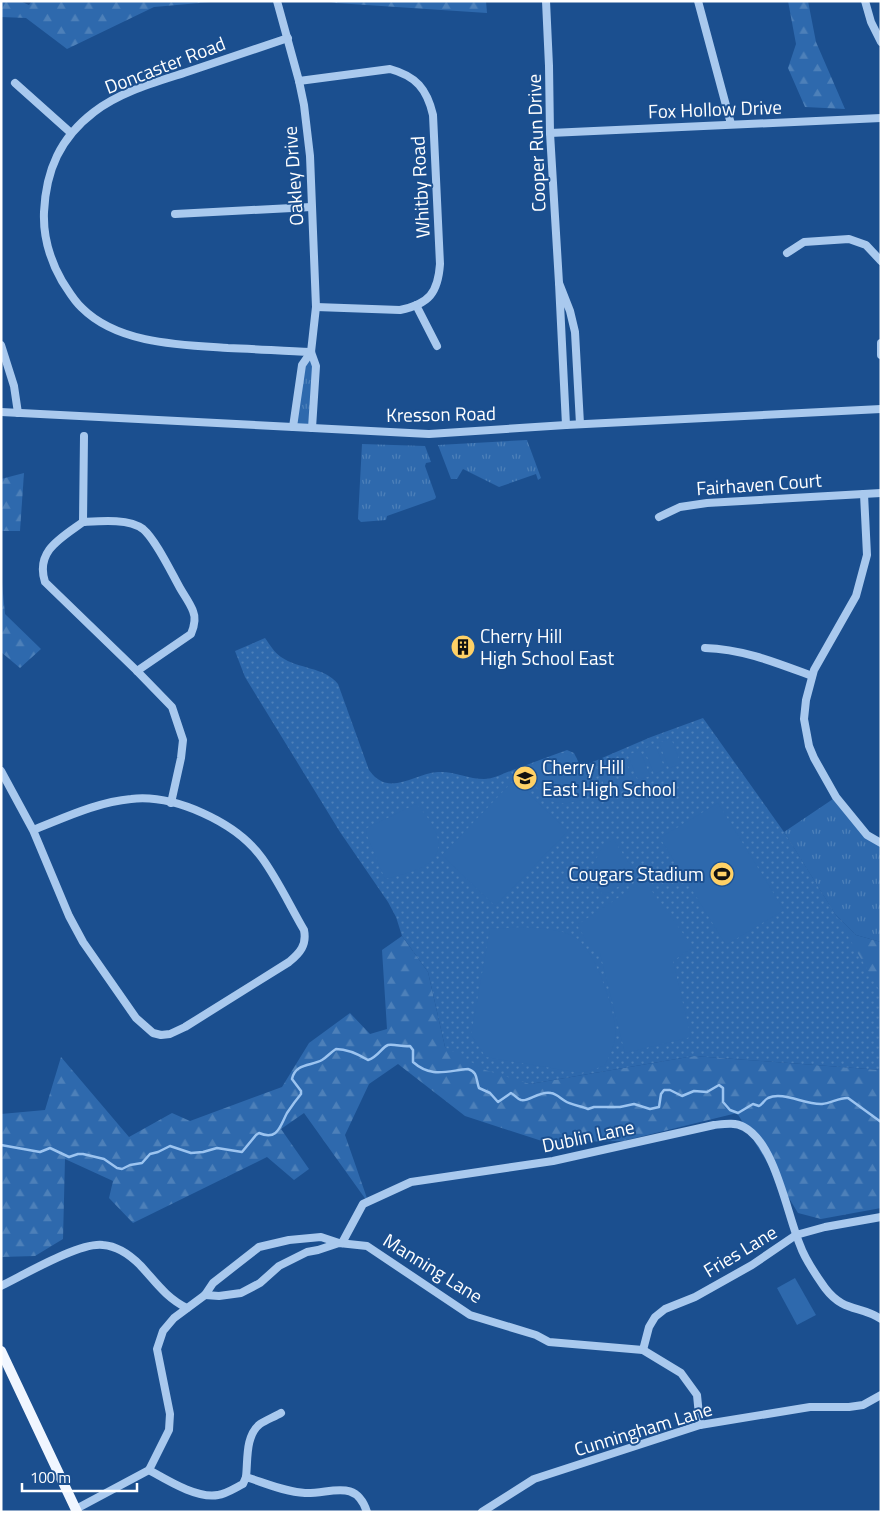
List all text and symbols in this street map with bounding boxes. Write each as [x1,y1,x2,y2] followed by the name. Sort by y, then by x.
[100,28,229,101] street label: Doncaster Road
[519,73,552,213] street label: Cooper Run Drive
[648,92,782,125] street label: Fox Hollow Drive
[275,125,310,227] street label: Oakley Drive
[402,135,437,239] street label: Whitby Road
[386,398,496,429] street label: Kresson Road
[695,465,823,502] street label: Fairhaven Court
[480,621,614,672] place label: Cherry Hill High School East
[450,634,476,660] building icon: Cherry Hill High School East
[542,752,676,803] place label: Cherry Hill East High School
[512,765,538,791] school or university icon: Cherry Hill East High School
[568,859,704,888] place label: Cougars Stadium
[709,861,735,887] sports icon: Cougars Stadium
[539,1112,637,1159] street label: Dublin Lane
[697,1217,782,1284] street label: Fries Lane
[378,1225,489,1310] street label: Manning Lane
[570,1394,715,1463] street label: Cunningham Lane
[22,1460,138,1492] scale bar
[30,1466,71,1489] text: 100 m

